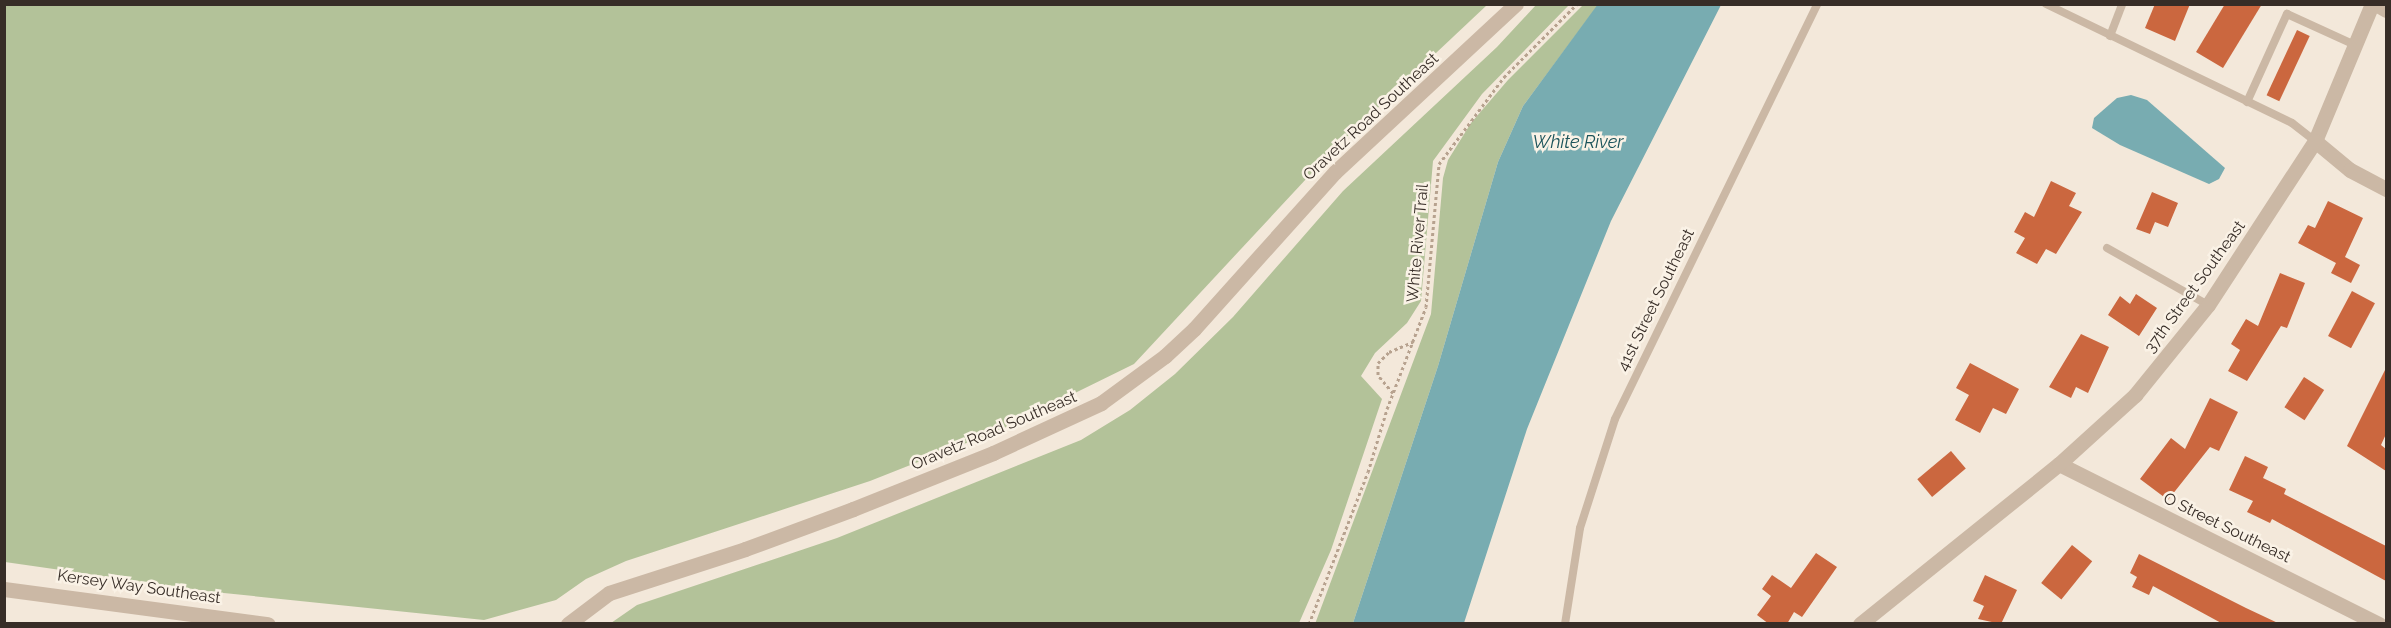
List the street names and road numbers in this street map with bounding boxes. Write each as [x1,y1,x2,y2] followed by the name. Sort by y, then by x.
[1299,49,1443,185] street label: Oravetz Road Southeast
[1403,182,1433,304] street label: White River Trail
[2141,217,2249,357] street label: 37th Street Southeast
[1613,226,1699,374] street label: 41st Street Southeast
[908,387,1080,475] street label: Oravetz Road Southeast
[2160,489,2294,567] street label: O Street Southeast
[55,566,223,608] street label: Kersey Way Southeast

